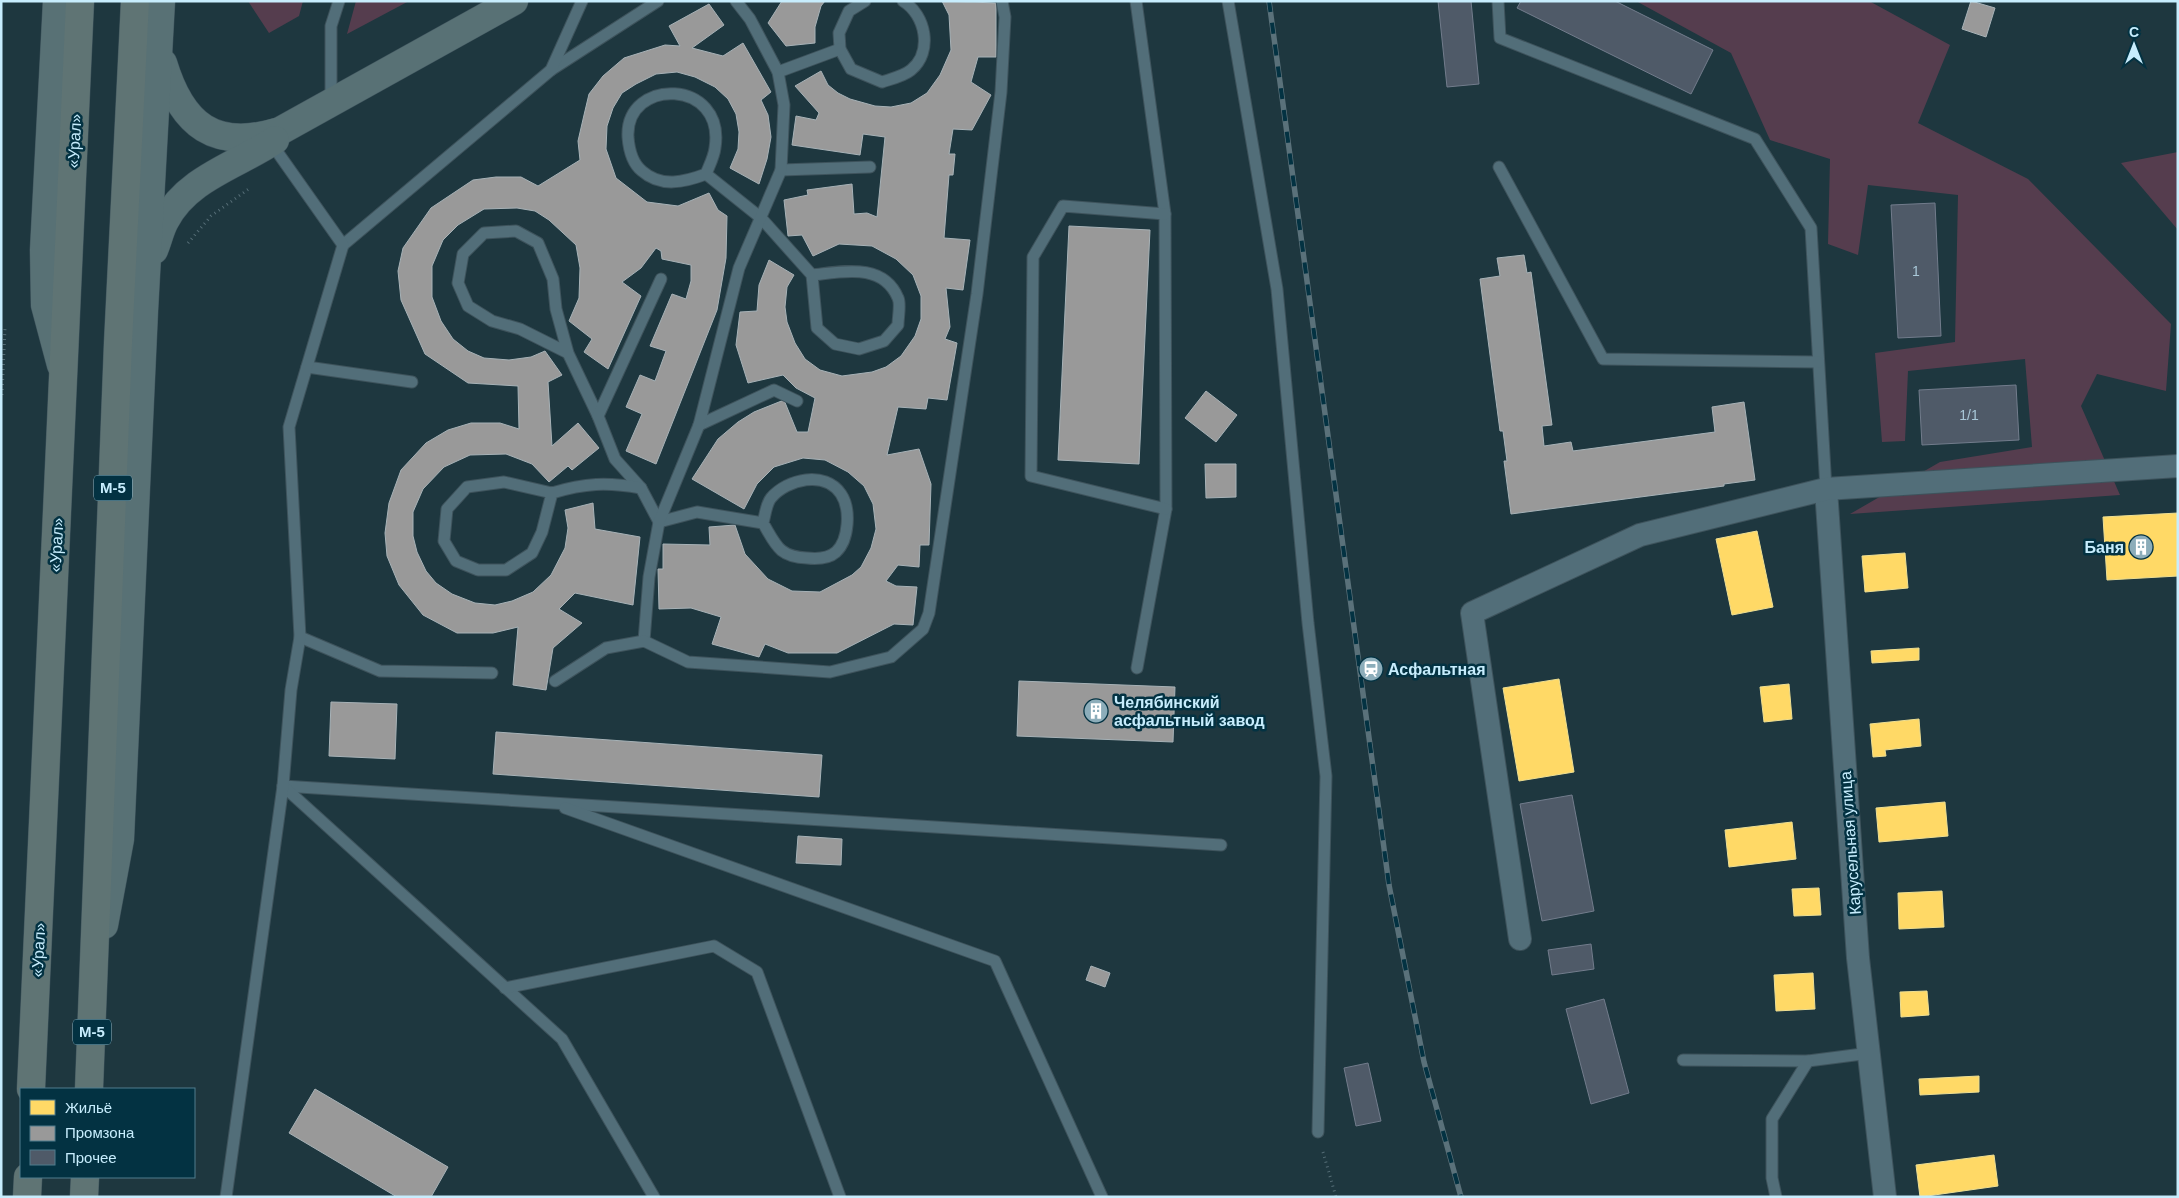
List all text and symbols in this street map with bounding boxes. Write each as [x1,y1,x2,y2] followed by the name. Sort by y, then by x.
[2109,20,2159,70] north arrow
[2129,24,2139,40] text: С
[65,113,84,169] street label: «Урал»
[1912,263,1920,279] house number: 1
[1959,407,1979,423] house number: 1/1
[94,476,132,500] road number: М-5
[47,517,66,573] street label: «Урал»
[2128,534,2154,560] building icon: Баня
[2085,539,2124,556] place label: Баня
[1358,656,1384,682] station icon: Асфальтная
[1388,661,1485,678] place label: Асфальтная
[1114,694,1265,729] place label: Челябинский асфальтный завод
[1083,698,1109,724] building icon: Челябинский асфальтный завод
[1837,771,1864,915] street label: Карусельная улица
[29,922,48,978] street label: «Урал»
[73,1020,111,1044] road number: М-5
[20,1088,195,1178] legend
[65,1099,112,1116] text: Жильё
[65,1124,135,1141] text: Промзона
[65,1149,117,1166] text: Прочее

